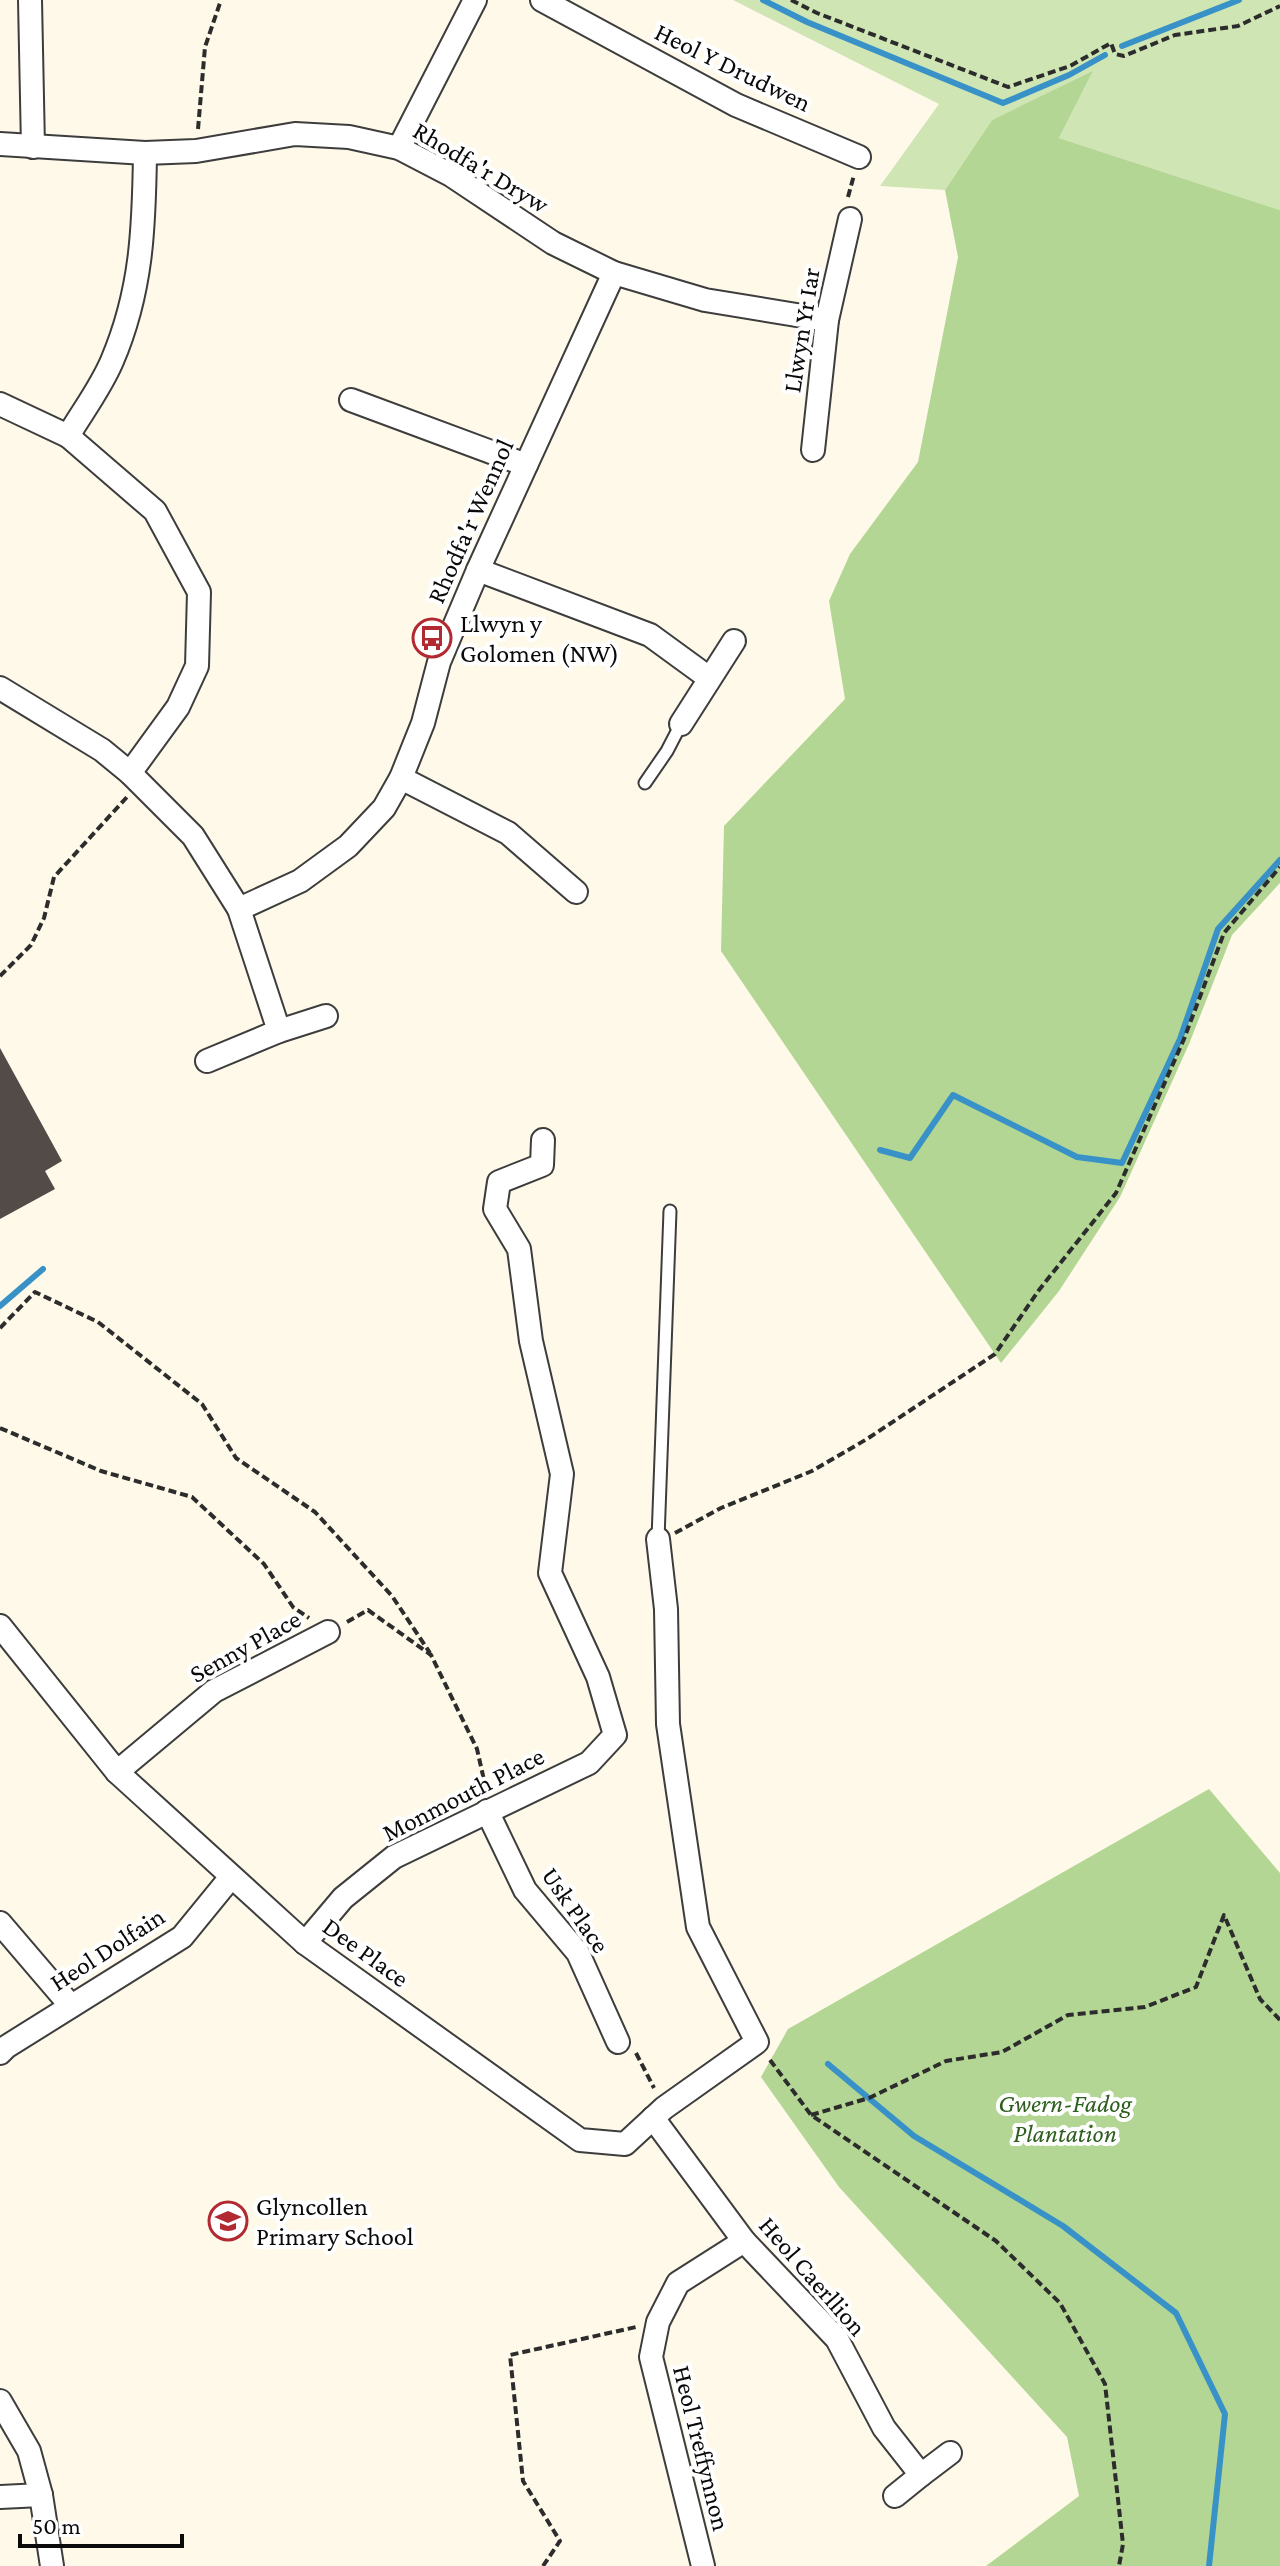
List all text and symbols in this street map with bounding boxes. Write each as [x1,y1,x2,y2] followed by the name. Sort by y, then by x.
[650,17,816,118] street label: Heol Y Drudwen
[408,116,554,220] street label: Rhodfa'r Dryw
[777,265,826,395] street label: Llwyn Yr Iar
[421,434,520,608] street label: Rhodfa'r Wennol
[460,609,619,668] place label: Llwyn y Golomen (NW)
[411,617,453,659] bus stop icon: Llwyn y Golomen (NW)
[185,1604,306,1689] street label: Senny Place
[378,1741,549,1848] street label: Monmouth Place
[536,1862,616,1959] street label: Usk Place
[45,1902,170,1997] street label: Heol Dolfain
[317,1912,414,1993] street label: Dee Place
[998,2089,1133,2148] park label: Gwern-Fadog Plantation
[256,2192,414,2251] place label: Glyncollen Primary School
[207,2200,249,2242] school or university icon: Glyncollen Primary School
[753,2211,872,2342] street label: Heol Caerllion
[667,2363,736,2534] street label: Heol Treffynnon
[20,2498,182,2548] scale bar
[32,2512,81,2539] text: 50 m

